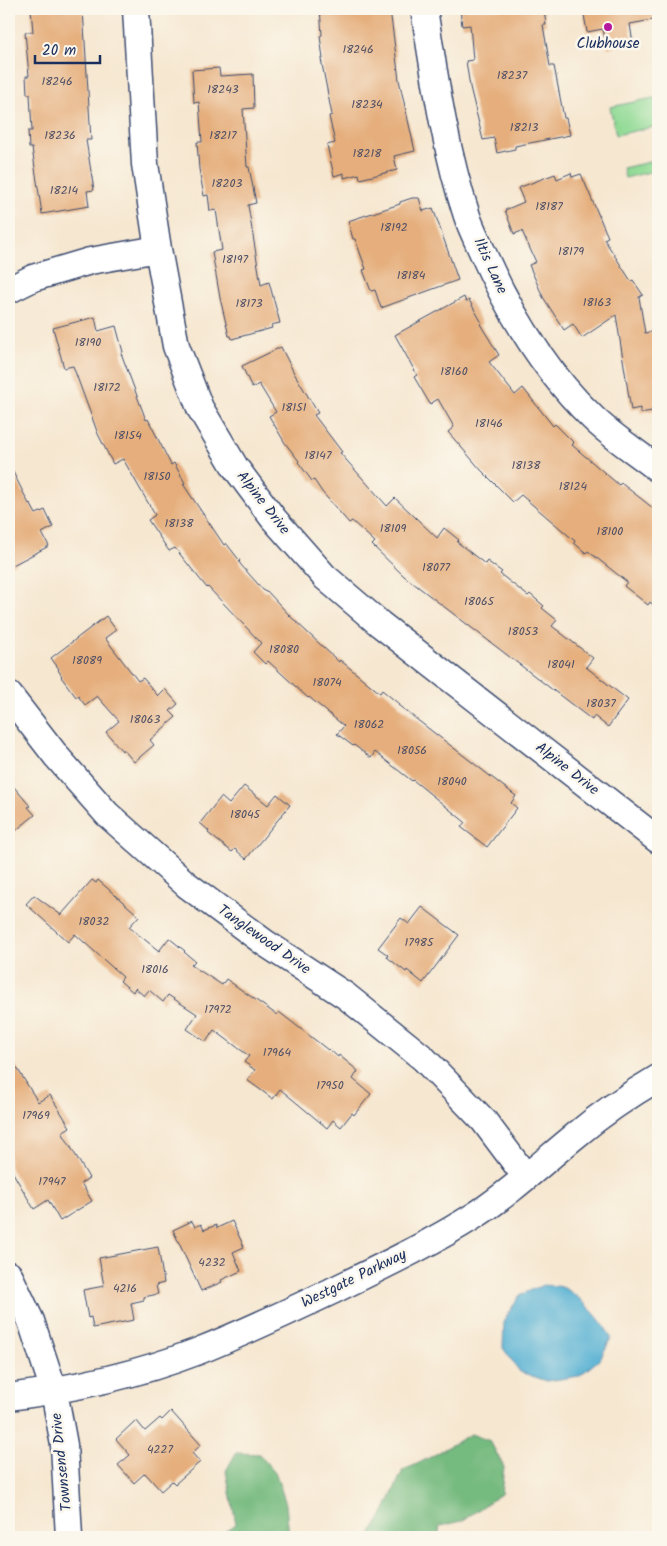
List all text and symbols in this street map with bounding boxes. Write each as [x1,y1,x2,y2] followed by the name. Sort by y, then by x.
[602,21,614,33] marker: Clubhouse
[35,32,100,64] scale bar
[577,32,640,56] place label: Clubhouse
[42,39,76,63] text: 20 m
[342,40,374,59] house number: 18246
[497,66,528,85] house number: 18237
[41,72,73,91] house number: 18246
[207,80,239,99] house number: 18243
[351,95,383,114] house number: 18234
[510,118,538,137] house number: 18213
[44,126,76,145] house number: 18236
[209,126,237,145] house number: 18217
[353,144,382,163] house number: 18218
[212,174,243,193] house number: 18203
[50,181,79,200] house number: 18214
[535,197,563,216] house number: 18187
[380,218,408,237] house number: 18192
[466,234,514,299] street label: Iltis Lane
[558,242,584,261] house number: 18179
[222,250,249,269] house number: 18197
[397,266,426,285] house number: 18184
[583,293,611,312] house number: 18163
[235,294,263,313] house number: 18173
[75,333,101,352] house number: 18190
[440,362,468,381] house number: 18160
[93,378,121,397] house number: 18172
[282,398,307,417] house number: 18151
[475,414,503,433] house number: 18146
[114,426,142,445] house number: 18154
[305,446,332,465] house number: 18147
[512,456,541,475] house number: 18138
[230,466,296,540] street label: Alpine Drive
[143,467,171,486] house number: 18150
[559,477,588,496] house number: 18124
[165,514,194,533] house number: 18138
[380,519,406,538] house number: 18109
[597,522,623,541] house number: 18100
[422,558,450,577] house number: 18077
[464,592,496,611] house number: 18065
[508,622,538,641] house number: 18053
[269,640,299,659] house number: 18080
[72,651,102,670] house number: 18089
[547,655,575,674] house number: 18041
[312,673,342,692] house number: 18074
[586,694,616,713] house number: 18037
[130,710,160,729] house number: 18063
[354,715,384,734] house number: 18062
[530,736,604,802] street label: Alpine Drive
[397,741,427,760] house number: 18056
[437,772,467,791] house number: 18040
[230,805,262,824] house number: 18045
[212,899,316,981] street label: Tanglewood Drive
[79,912,109,931] house number: 18032
[405,933,435,952] house number: 17985
[141,960,169,979] house number: 18016
[204,1000,232,1019] house number: 17972
[263,1043,292,1062] house number: 17964
[316,1076,344,1095] house number: 17950
[22,1106,50,1125] house number: 17969
[38,1172,66,1191] house number: 17947
[297,1243,412,1315] street label: Westgate Parkway
[198,1253,226,1272] house number: 4232
[113,1279,137,1298] house number: 4216
[45,1411,79,1512] street label: Townsend Drive
[147,1440,174,1459] house number: 4227

